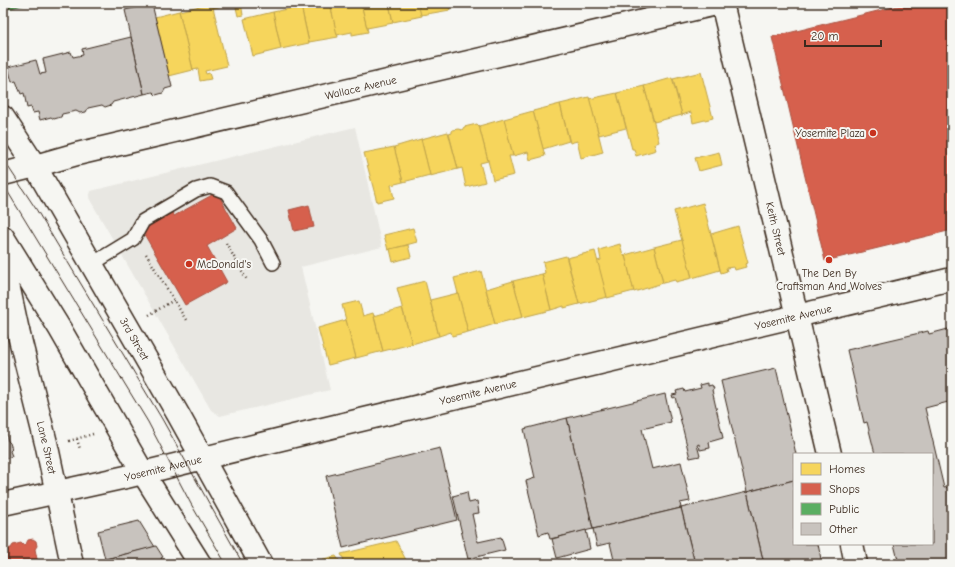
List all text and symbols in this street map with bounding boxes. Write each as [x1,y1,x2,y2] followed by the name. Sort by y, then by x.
[805,22,881,48] scale bar
[811,29,839,43] text: 20 m
[324,73,398,102] street label: Wallace Avenue
[795,127,865,140] place label: Yosemite Plaza
[868,128,878,138] marker: Yosemite Plaza
[763,201,789,257] street label: Keith Street
[824,255,834,265] marker: The Den By Craftsman And Wolves
[197,258,251,271] place label: McDonald's
[184,259,194,269] marker: McDonald's
[776,267,882,293] place label: The Den By Craftsman And Wolves
[753,301,833,332] street label: Yosemite Avenue
[117,315,152,363] street label: 3rd Street
[438,376,518,408] street label: Yosemite Avenue
[34,420,59,476] street label: Lane Street
[123,452,203,484] street label: Yosemite Avenue
[793,453,933,545] legend
[829,462,865,476] text: Homes
[829,482,860,496] text: Shops
[829,502,860,516] text: Public
[829,522,858,536] text: Other

